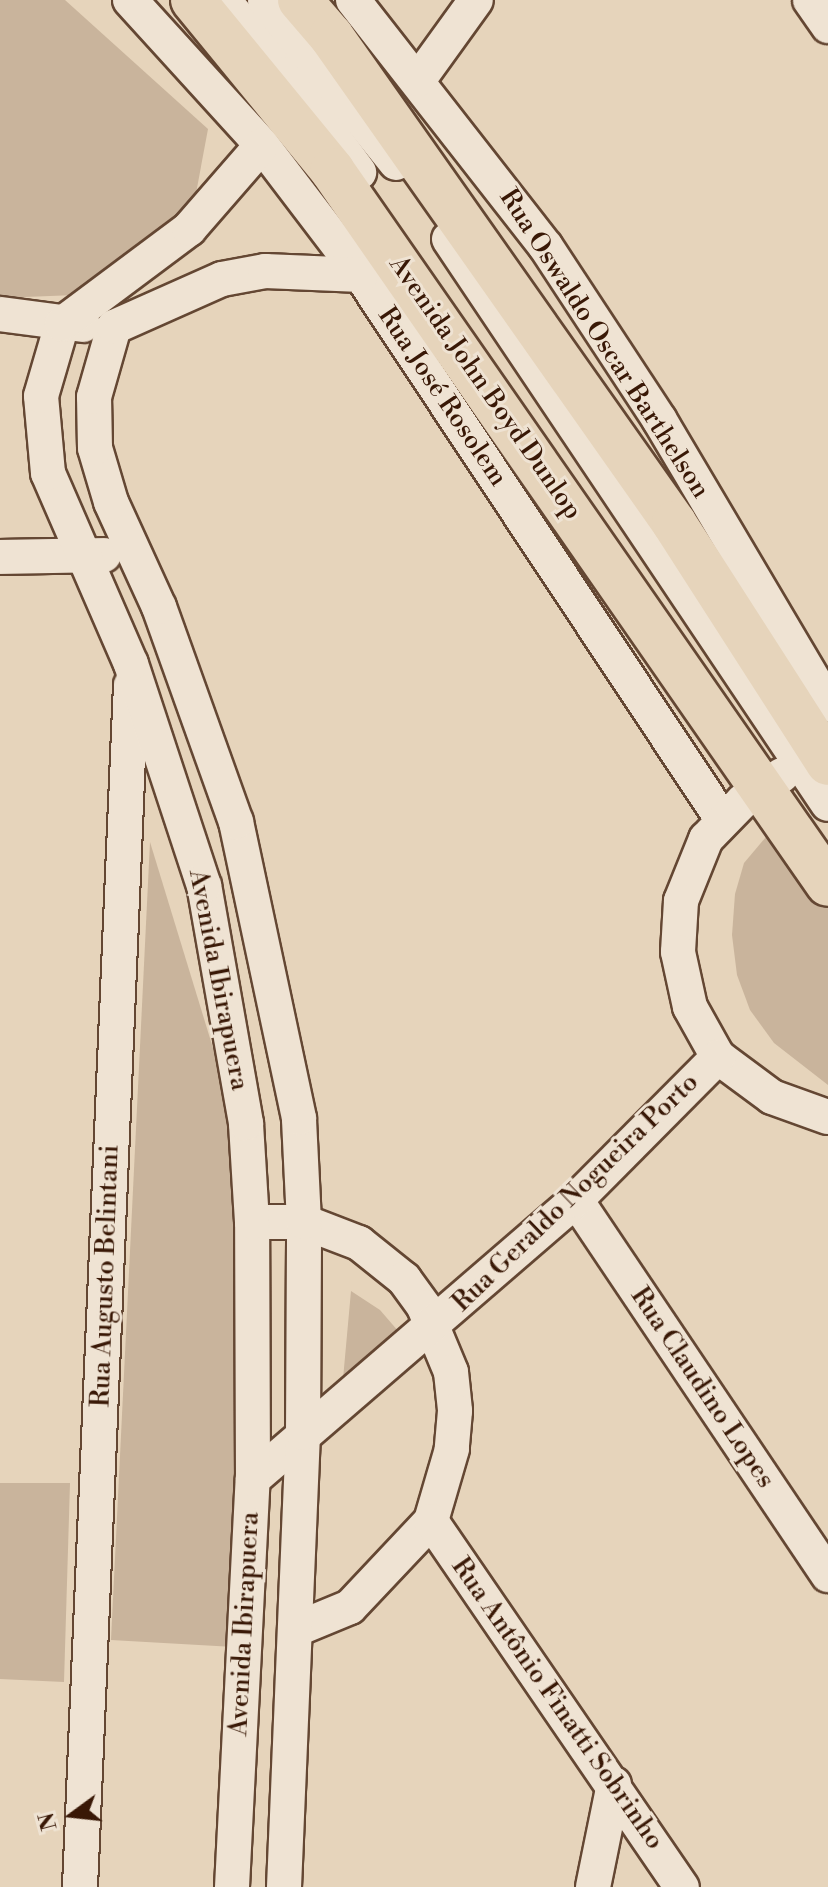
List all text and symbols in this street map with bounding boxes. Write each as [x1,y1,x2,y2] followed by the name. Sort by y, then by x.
[492,183,716,505] street label: Rua Oswaldo Oscar Barthelson
[382,250,588,526] street label: Avenida John Boyd Dunlop
[371,302,513,492] street label: Rua José Rosolem
[181,867,255,1093] street label: Avenida Ibirapuera
[447,1067,705,1319] street label: Rua Geraldo Nogueira Porto
[86,1144,126,1408] street label: Rua Augusto Belintani
[623,1282,781,1494] street label: Rua Claudino Lopes
[224,1511,266,1737] street label: Avenida Ibirapuera
[444,1552,670,1856] street label: Rua Antônio Finatti Sobrinho
[32,1775,112,1855] north arrow
[33,1809,64,1833] text: N

